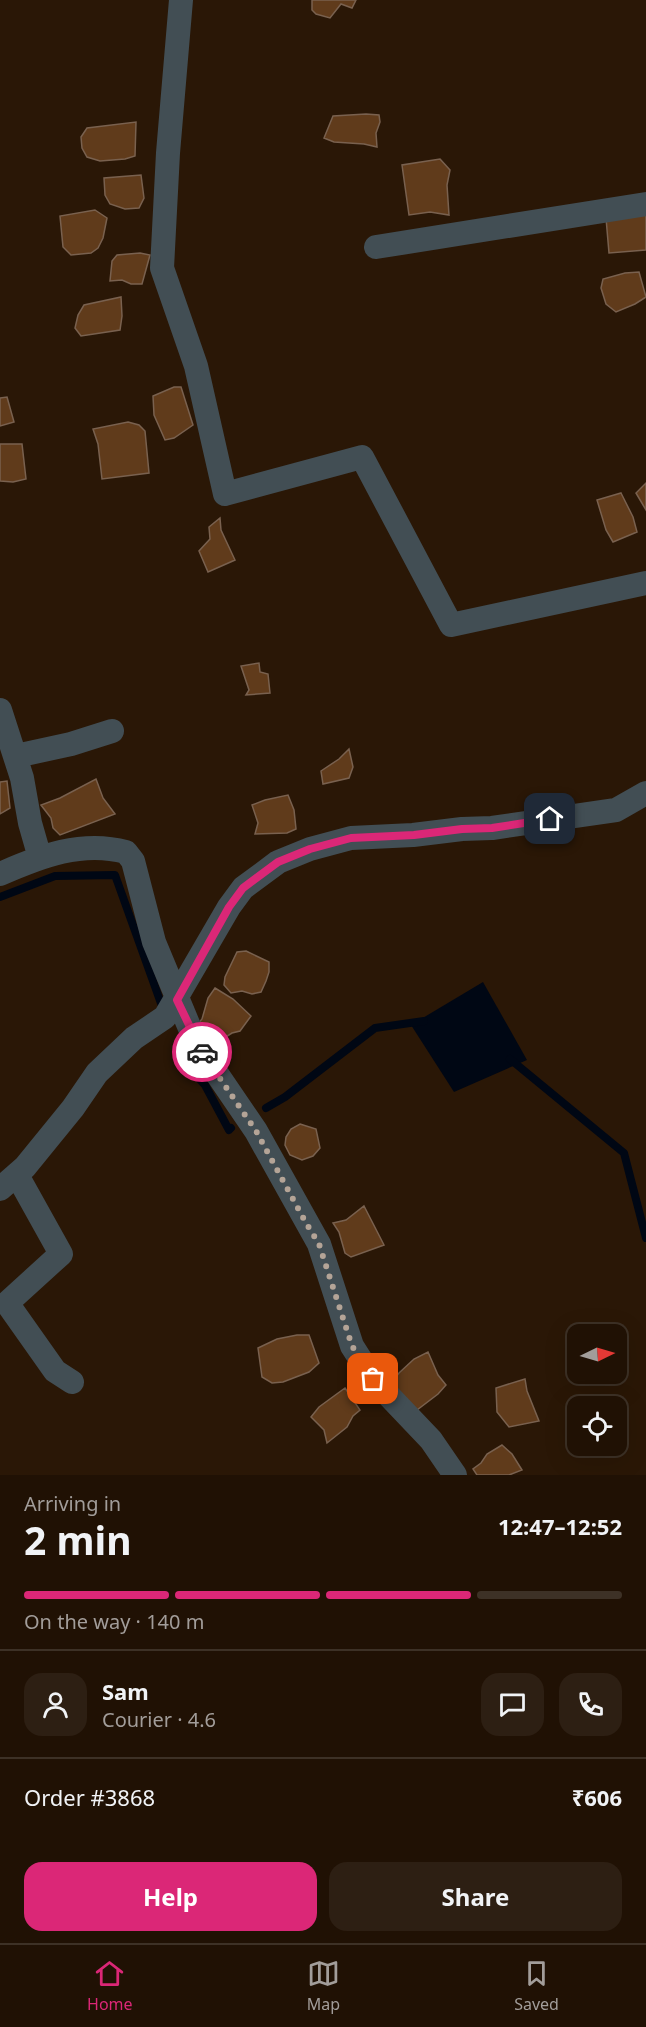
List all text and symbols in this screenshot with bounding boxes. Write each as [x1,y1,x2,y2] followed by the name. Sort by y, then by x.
[524,793,575,844] pin
[533,802,566,835] icon: home
[172,1022,232,1082] courier
[186,1036,219,1069] icon: car
[567,1324,627,1384] north arrow
[567,1324,627,1456] map controls
[347,1353,398,1404] pin
[356,1362,389,1395] icon: bag
[567,1396,627,1456] button: locate
[24,1490,121,1517] text: Arriving in
[498,1511,622,1541] text: 12:47–12:52
[24,1513,131,1566] text: 2 min
[24,1608,204,1635] text: On the way · 140 m
[24,1673,87,1736] button: person
[481,1673,544,1736] button: chat
[559,1673,622,1736] button: phone
[102,1676,149,1706] text: Sam
[102,1706,216,1733] text: Courier · 4.6
[24,1782,155,1812] text: Order #3868
[572,1782,622,1812] text: ₹606
[24,1862,317,1931] button: Help
[329,1862,622,1931] button: Share
[87,1957,133,2015] tab: Home
[307,1957,340,2015] tab: Map
[514,1957,559,2015] tab: Saved

